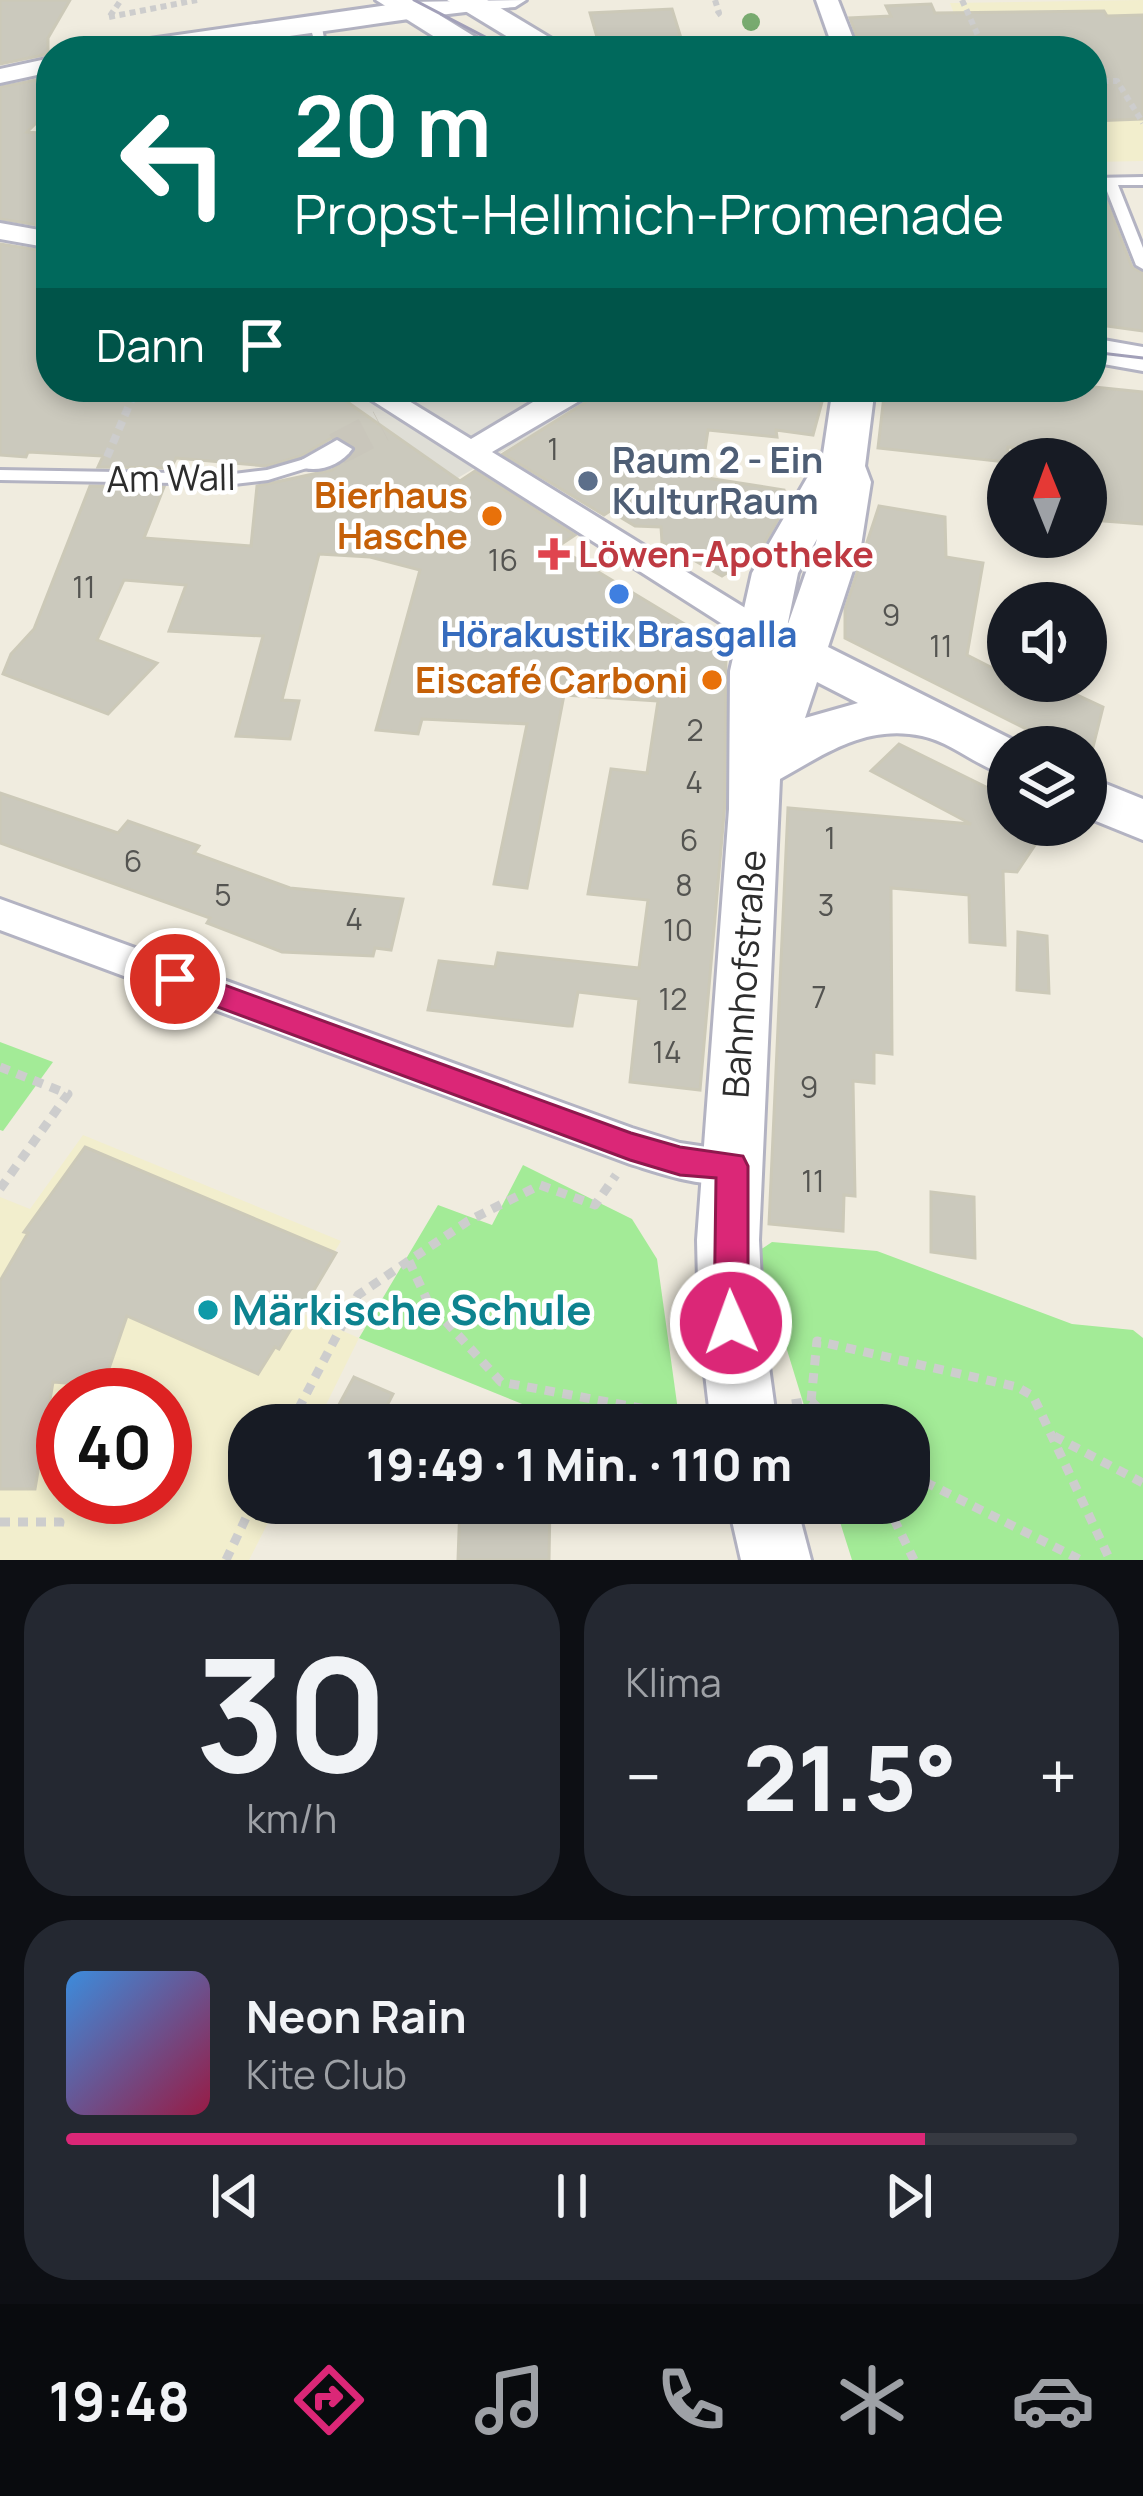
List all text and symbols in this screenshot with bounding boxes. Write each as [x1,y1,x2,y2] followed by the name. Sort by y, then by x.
[294,67,492,182] text: 20 m
[96,84,252,240] icon: left
[294,176,1004,250] text: Propst-Hellmich-Promenade
[229,312,295,378] icon: arrive
[96,314,205,376] text: Dann
[547,428,559,469] house number: 1
[612,435,823,525] place label: Raum 2 - Ein KulturRaum
[987,438,1107,558] north arrow
[987,438,1107,846] map controls
[106,452,236,503] street label: Am Wall
[575,468,601,494] marker: Raum 2 - Ein KulturRaum
[314,470,468,560] place label: Bierhaus Hasche
[479,503,505,529] marker: Bierhaus Hasche
[578,529,874,578] place label: Löwen-Apotheke
[488,539,518,580] house number: 16
[541,541,567,567] marker: Löwen-Apotheke
[72,566,96,607] house number: 11
[606,581,632,607] marker: Hörakustik Brasgalla
[987,582,1107,702] button: sound
[882,594,900,635] house number: 9
[440,609,798,658] place label: Hörakustik Brasgalla
[929,625,953,666] house number: 11
[415,655,688,704] place label: Eiscafé Carboni
[699,667,725,693] marker: Eiscafé Carboni
[686,709,704,750] house number: 2
[987,726,1107,846] button: layers
[685,761,703,802] house number: 4
[824,817,836,858] house number: 1
[680,819,698,860] house number: 6
[124,840,142,881] house number: 6
[710,848,777,1100] street label: Bahnhofstraße
[675,864,693,905] house number: 8
[214,874,232,915] house number: 5
[818,884,834,925] house number: 3
[345,898,363,939] house number: 4
[663,909,693,950] house number: 10
[124,928,226,1030] pin
[142,946,208,1012] icon: arrive
[811,976,827,1017] house number: 7
[659,978,687,1019] house number: 12
[652,1031,682,1072] house number: 14
[800,1066,818,1107] house number: 9
[801,1160,825,1201] house number: 11
[668,1260,794,1386] position arrow
[232,1280,592,1338] place label: Märkische Schule
[195,1297,221,1323] marker: Märkische Schule
[36,1368,192,1524] speed limit sign: 40
[366,1433,792,1495] text: 19:49 · 1 Min. · 110 m
[195,1606,388,1819] text: 30
[626,1655,722,1709] text: Klima
[743,1715,957,1838] text: 21.5°
[626,1731,661,1821] text: −
[1039,1731,1077,1821] text: +
[246,1791,337,1845] text: km/h
[246,1985,467,2047] text: Neon Rain
[246,2047,407,2101] text: Kite Club
[202,2163,268,2229] icon: previous
[539,2163,605,2229] icon: pause
[876,2163,942,2229] icon: next
[287,2358,371,2442] icon: directions
[468,2358,552,2442] icon: music
[649,2358,733,2442] icon: phone
[830,2358,914,2442] icon: climate
[1011,2358,1095,2442] icon: car
[48,2363,190,2437] text: 19:48

